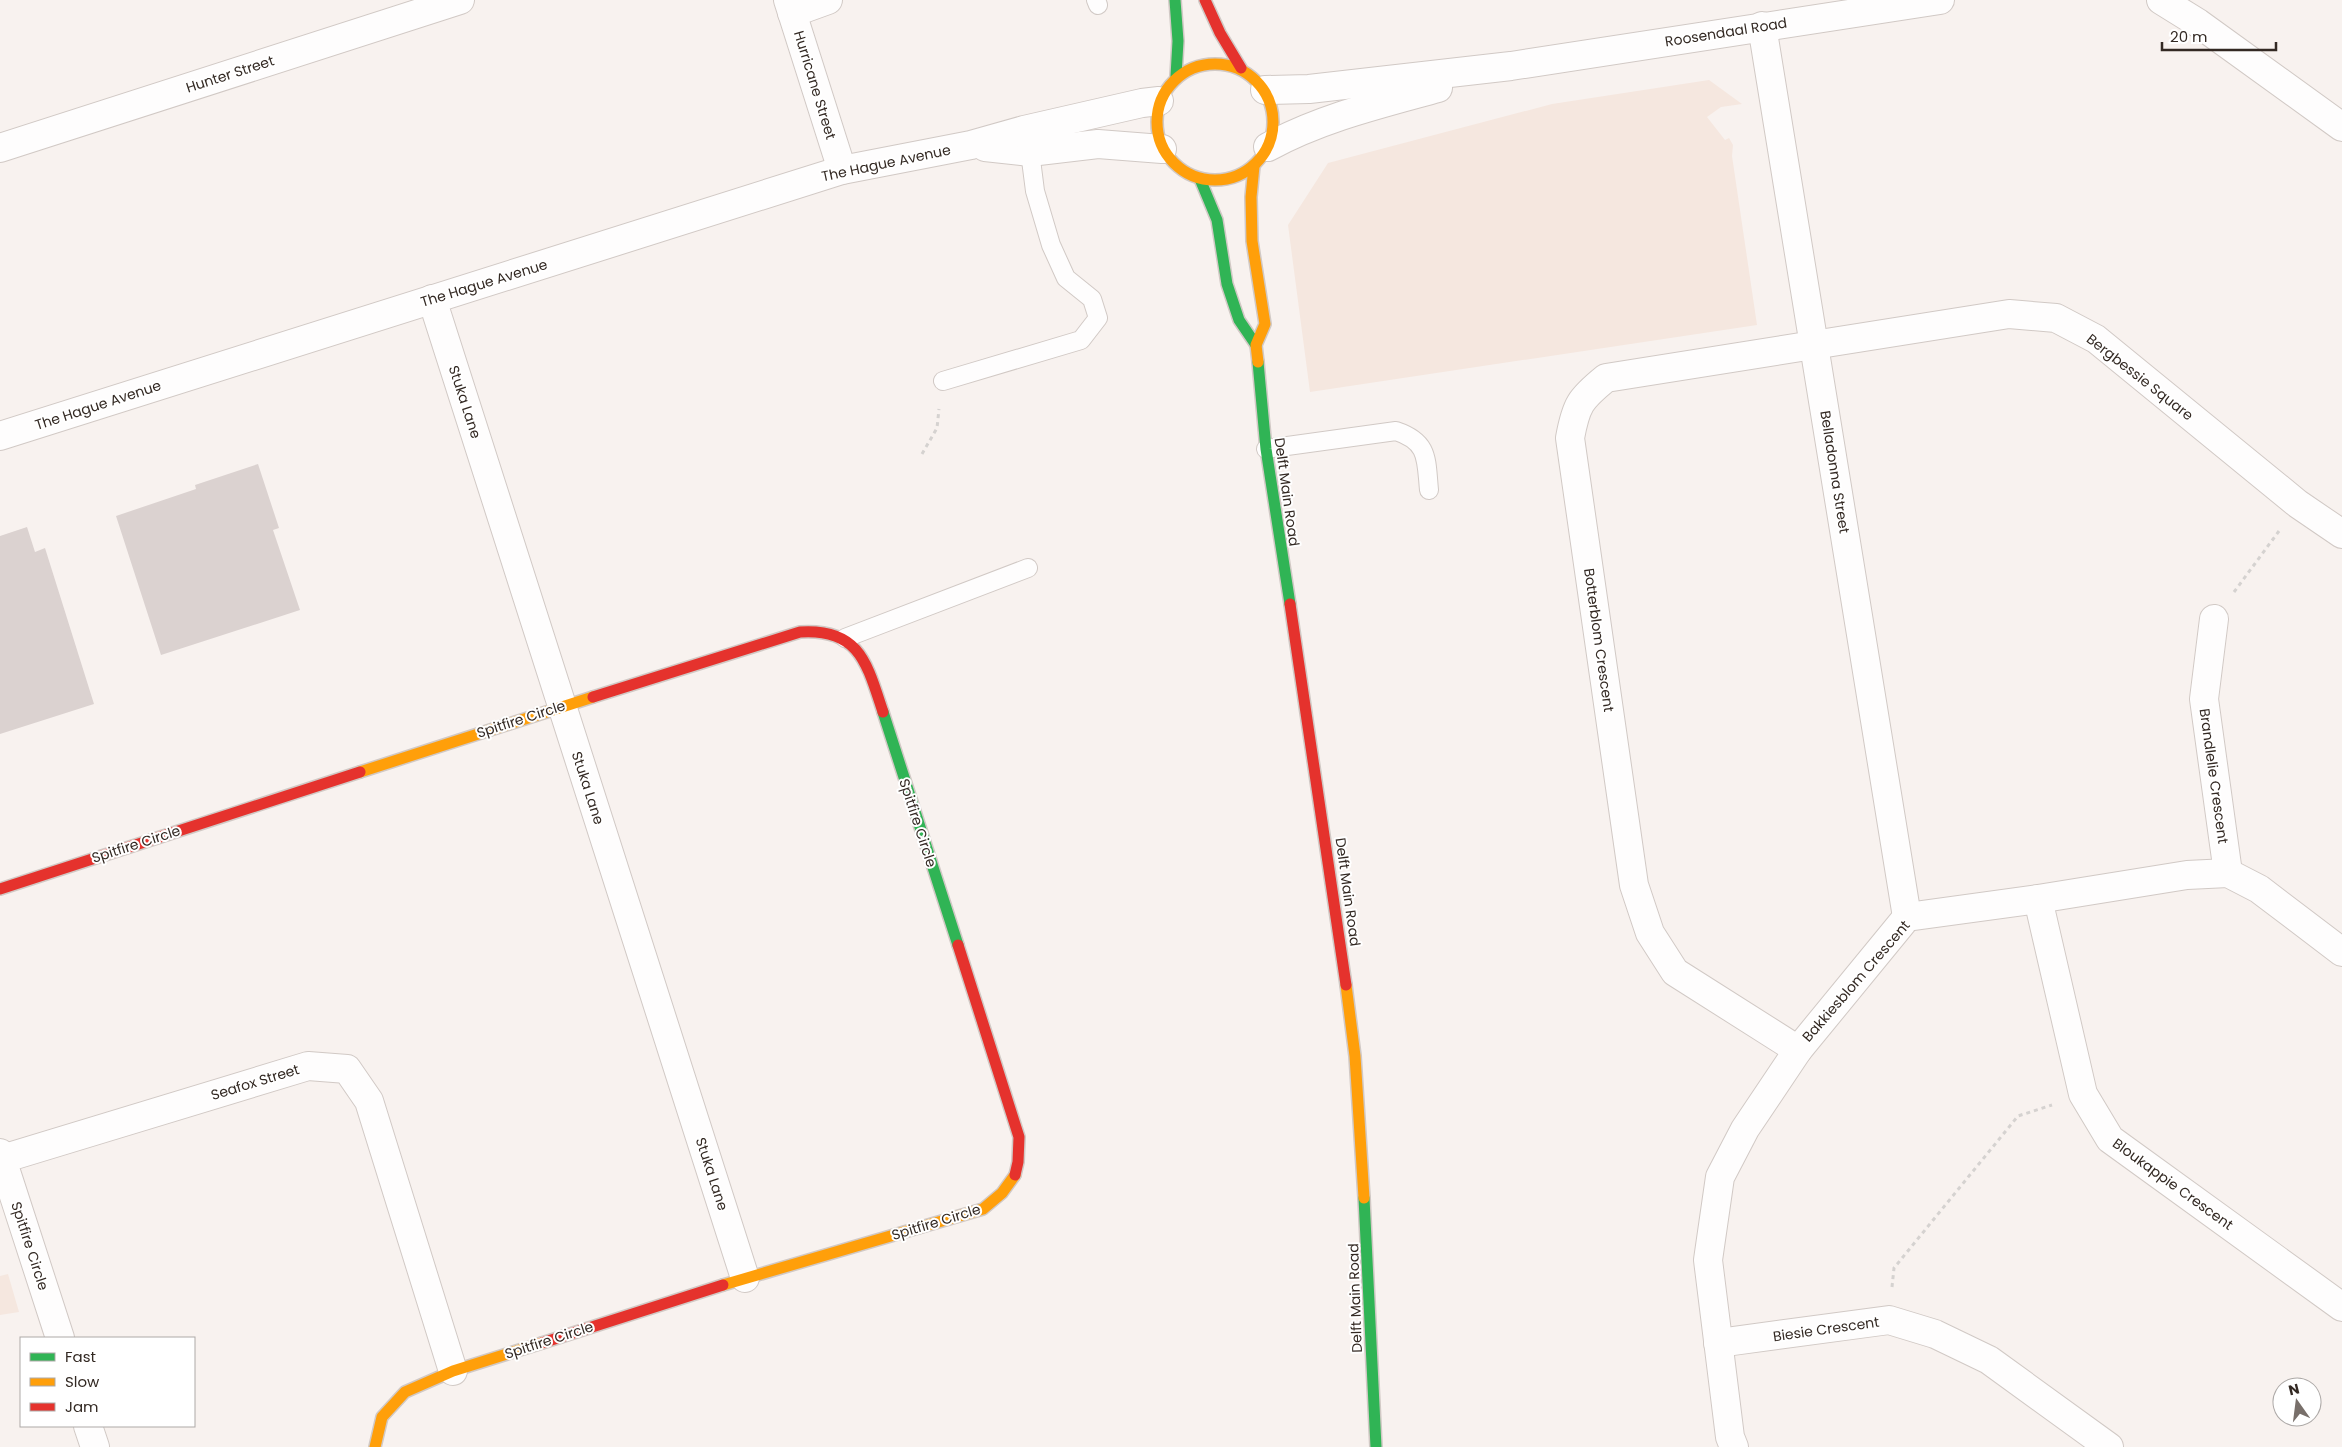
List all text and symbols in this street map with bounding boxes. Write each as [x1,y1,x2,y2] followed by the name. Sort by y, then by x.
[1664,12,1788,52] street label: Roosendaal Road
[2162,20,2276,52] scale bar
[2170,26,2208,47] text: 20 m
[789,28,841,142] street label: Hurricane Street
[183,50,277,98] street label: Hunter Street
[820,139,953,186] street label: The Hague Avenue
[418,254,550,312] street label: The Hague Avenue
[2082,329,2198,425] street label: Bergbessie Square
[444,363,486,441] street label: Stuka Lane
[32,375,164,435] street label: The Hague Avenue
[1815,409,1855,535] street label: Belladonna Street
[1269,436,1305,548] street label: Delft Main Road
[1579,567,1619,713] street label: Botterblom Crescent
[474,695,568,743] street label: Spitfire Circle
[2195,707,2233,845] street label: Brandlelie Crescent
[567,749,609,827] street label: Stuka Lane
[894,776,942,870] street label: Spitfire Circle
[89,820,183,868] street label: Spitfire Circle
[1330,836,1366,948] street label: Delft Main Road
[1798,916,1914,1046] street label: Bakkiesblom Crescent
[208,1059,302,1105] street label: Seafox Street
[2109,1133,2237,1235] street label: Bloukappie Crescent
[691,1135,733,1213] street label: Stuka Lane
[6,1199,54,1293] street label: Spitfire Circle
[889,1199,983,1245] street label: Spitfire Circle
[1343,1243,1367,1353] street label: Delft Main Road
[1772,1312,1880,1346] street label: Biesie Crescent
[502,1316,596,1364] street label: Spitfire Circle
[20,1337,195,1427] legend
[65,1346,96,1367] text: Fast
[65,1371,100,1392] text: Slow
[2272,1377,2322,1427] north arrow
[2286,1378,2301,1400] text: N
[65,1396,99,1417] text: Jam

